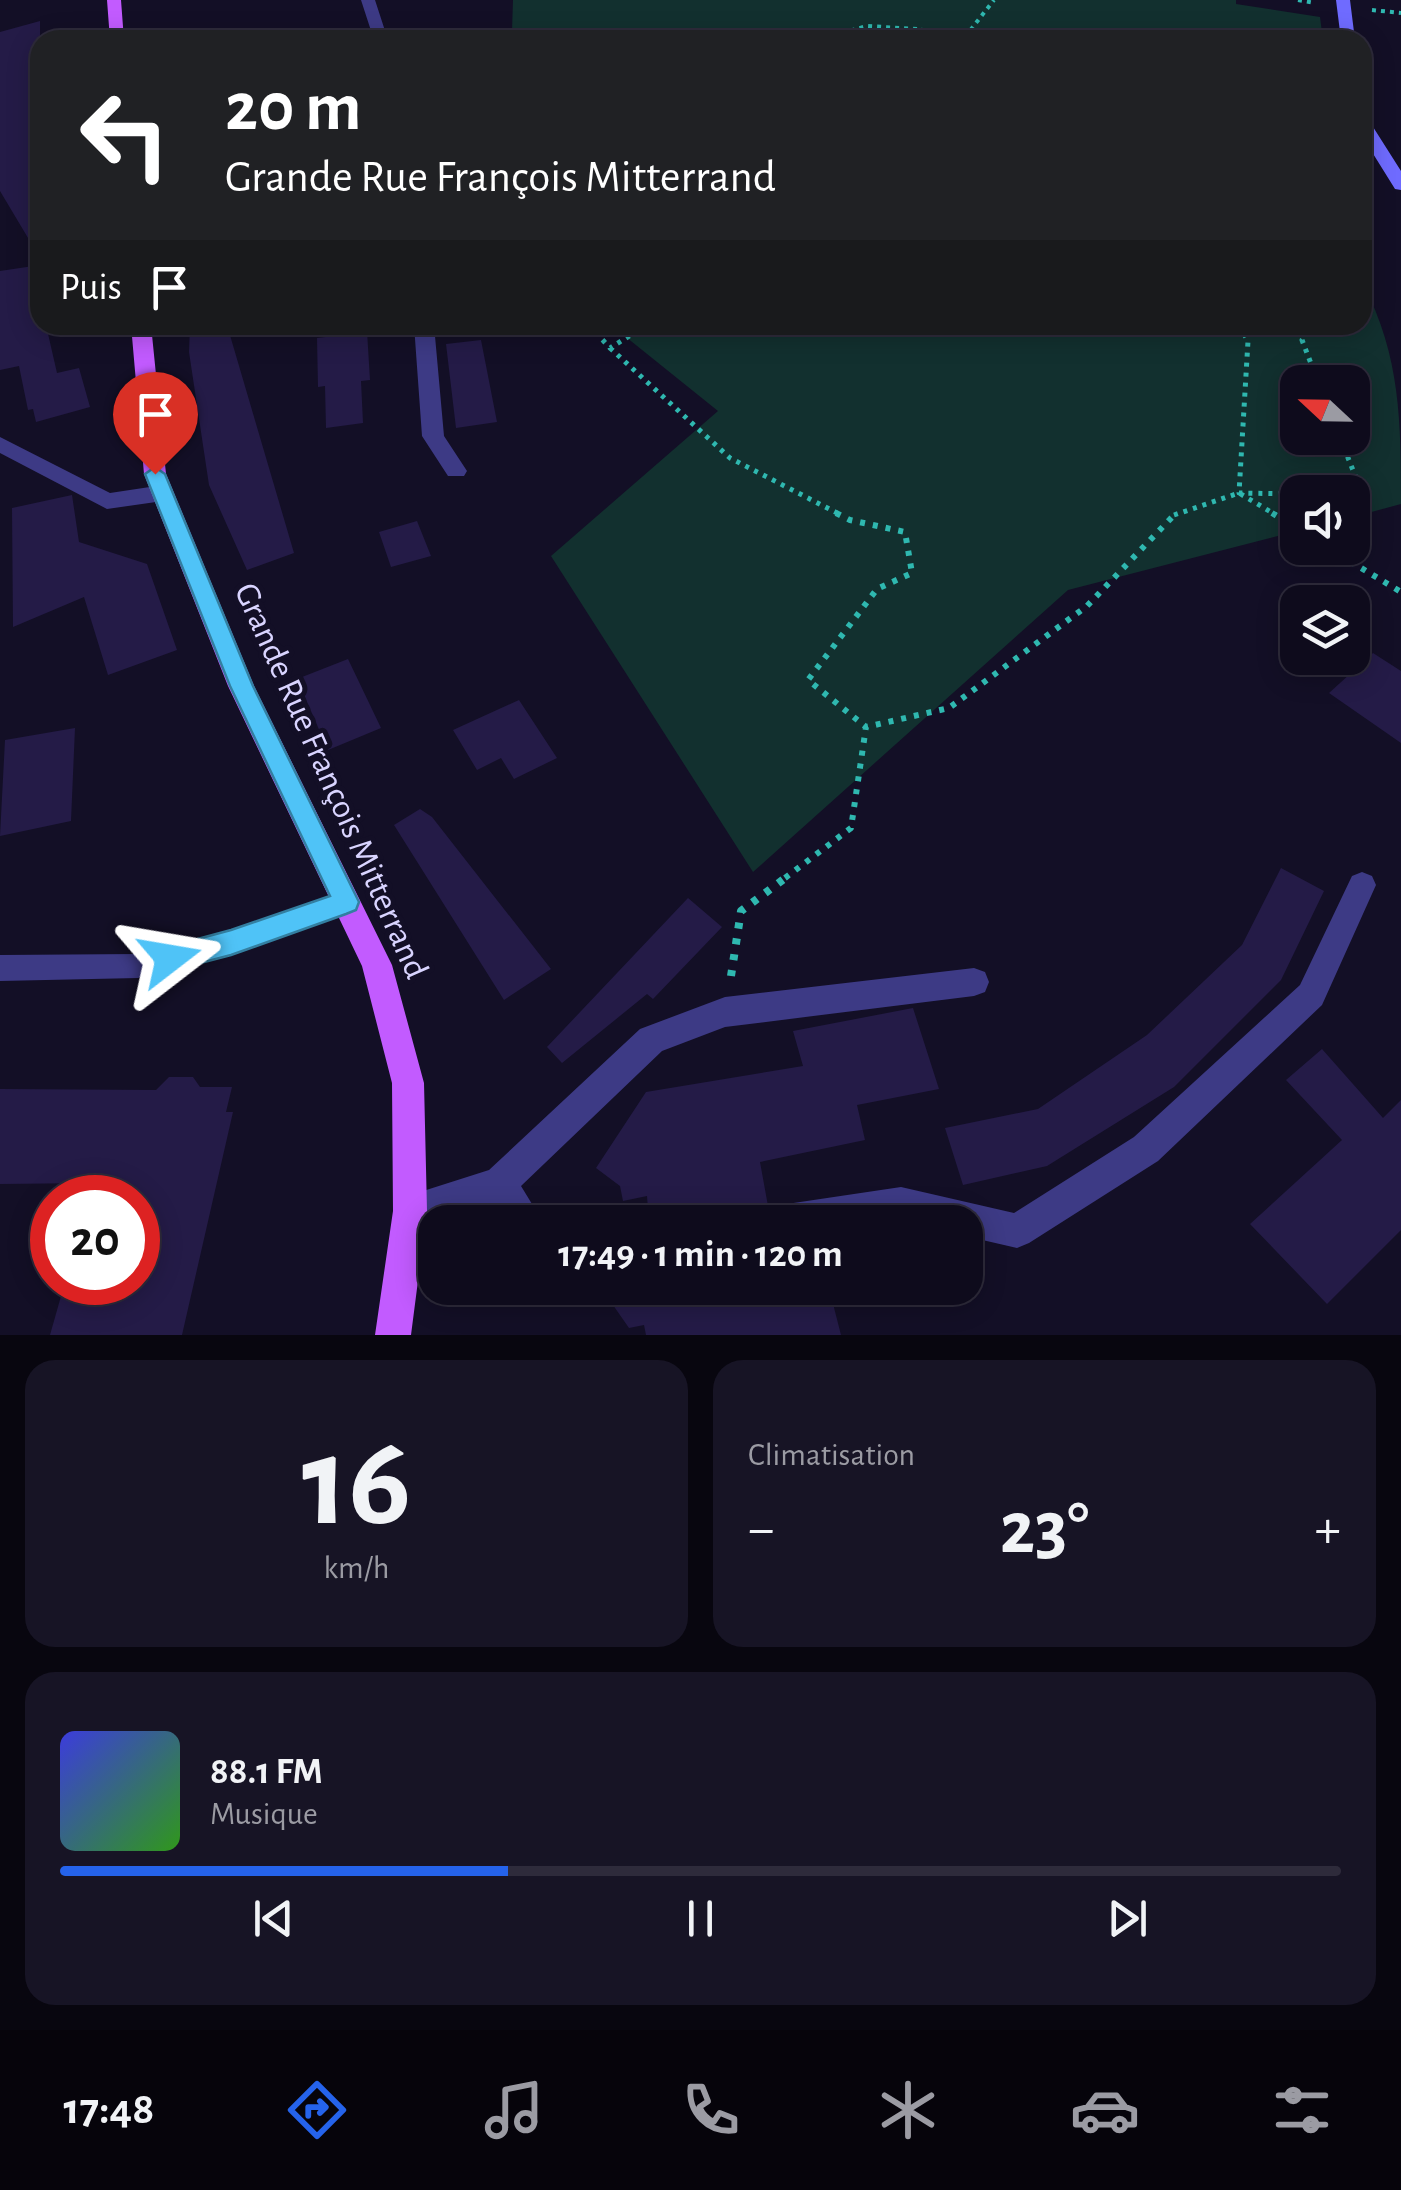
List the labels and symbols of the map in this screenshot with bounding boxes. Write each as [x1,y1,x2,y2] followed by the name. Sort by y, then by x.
[1280,365,1370,455] north arrow
[113,372,198,475] pin
[228,578,434,984] street label: Grande Rue François Mitterrand
[118,906,222,1010] position arrow
[30,1175,160,1305] speed limit sign: 20

